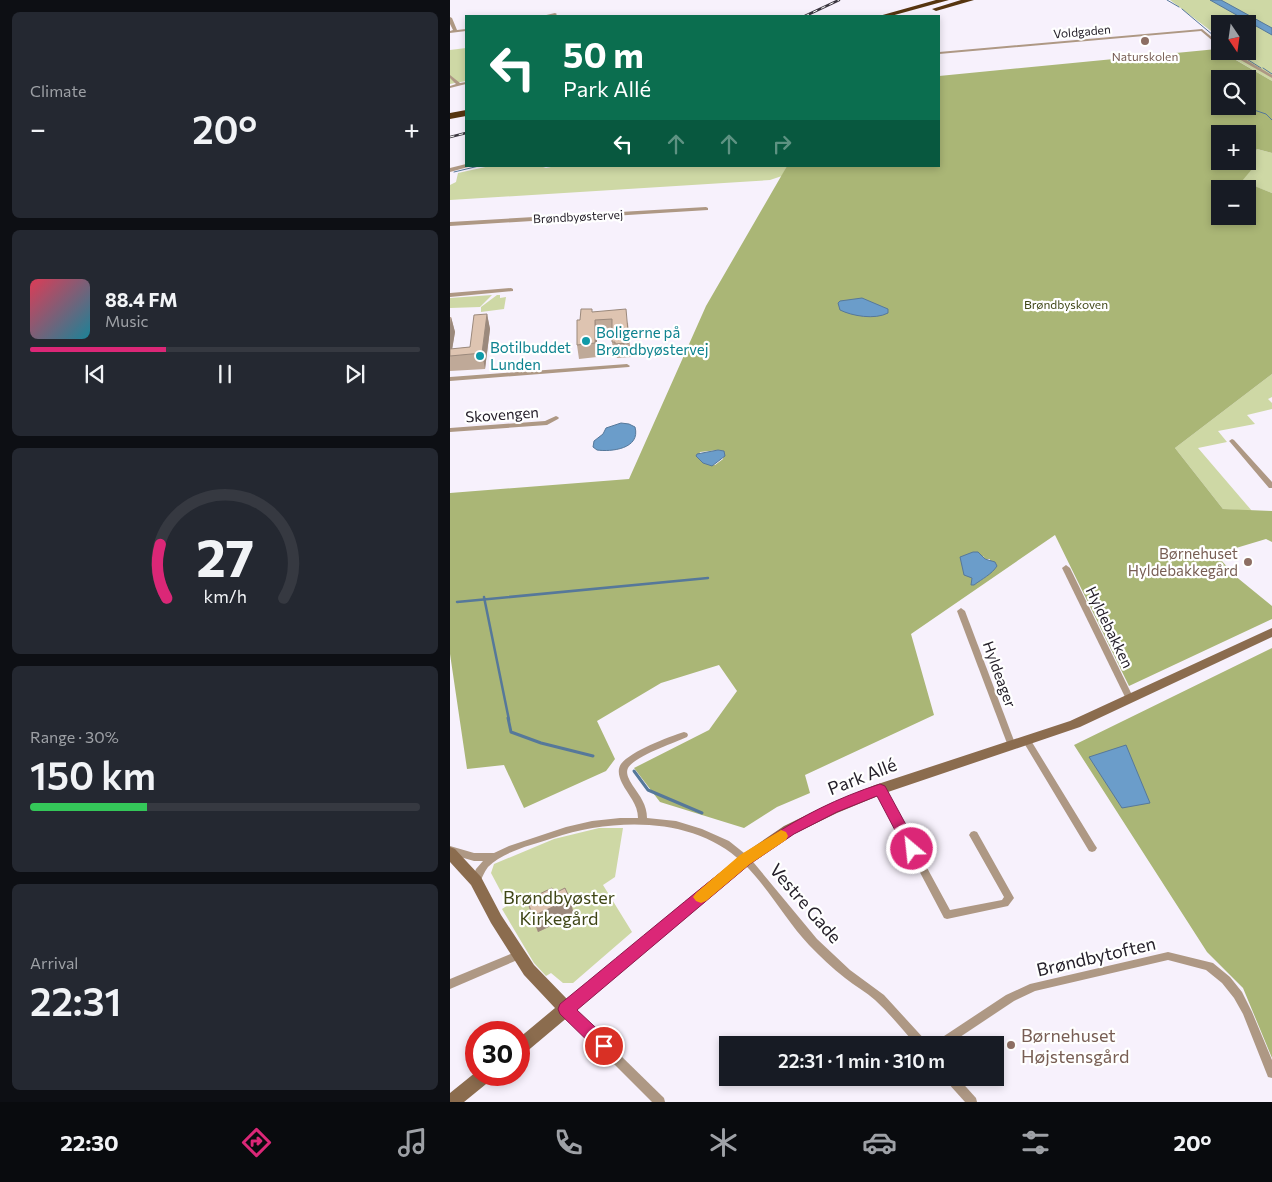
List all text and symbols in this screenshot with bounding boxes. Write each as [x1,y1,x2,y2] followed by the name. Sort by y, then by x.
[1211,15,1256,60] north arrow
[1211,15,1256,225] map controls
[1053,22,1111,40] street label: Voldgaden
[563,32,644,75] text: 50 m
[480,35,545,100] icon: left
[1139,35,1151,47] marker: Naturskolen
[1112,49,1178,63] place label: Naturskolen
[1211,70,1256,115] button: search
[563,75,651,102] text: Park Allé
[30,81,86,100] text: Climate
[192,105,257,152] text: 20°
[30,111,46,145] text: −
[404,111,420,145] text: +
[1211,125,1256,170] button: +
[609,130,637,158] icon: left
[662,130,690,158] icon: ahead
[715,130,743,158] icon: ahead
[768,130,796,158] icon: right
[1211,180,1256,225] button: −
[533,207,623,225] street label: Brøndbyøstervej
[105,288,178,311] text: 88.4 FM
[1024,297,1108,311] park label: Brøndbyskoven
[105,311,149,330] text: Music
[596,323,709,358] place label: Boligerne på Brøndbyøstervej
[580,335,592,347] marker: Boligerne på Brøndbyøstervej
[490,338,571,373] place label: Botilbuddet Lunden
[474,350,486,362] marker: Botilbuddet Lunden
[81,360,109,388] icon: previous
[211,360,239,388] icon: pause
[341,360,369,388] icon: next
[465,402,539,426] street label: Skovengen
[196,524,254,588] text: 27
[1128,544,1238,579] place label: Børnehuset Hyldebakkegård
[1242,556,1254,568] marker: Børnehuset Hyldebakkegård
[1083,583,1137,671] street label: Hyldebakken
[203,585,247,607] text: km/h
[980,638,1020,710] street label: Hyldeager
[30,727,119,746] text: Range · 30%
[30,751,156,798] text: 150 km
[824,753,900,799] street label: Park Allé
[885,822,937,874] position arrow
[765,859,847,947] street label: Vestre Gade
[503,886,615,929] park label: Brøndbyøster Kirkegård
[1034,932,1158,980] street label: Brøndbytoften
[30,953,78,972] text: Arrival
[30,977,121,1024] text: 22:31
[465,1021,530,1086] speed limit sign: 30
[1021,1024,1129,1067] place label: Børnehuset Højstensgård
[583,1025,625,1067] pin
[590,1032,618,1060] icon: arrive
[1005,1039,1017,1051] marker: Børnehuset Højstensgård
[778,1049,945,1072] text: 22:31 · 1 min · 310 m
[239,1125,274,1160] icon: directions
[395,1125,430,1160] icon: music
[551,1125,586,1160] icon: phone
[706,1125,741,1160] icon: climate
[862,1125,897,1160] icon: car
[1018,1125,1053,1160] icon: filters
[60,1129,119,1156] text: 22:30
[1174,1129,1212,1156] text: 20°

